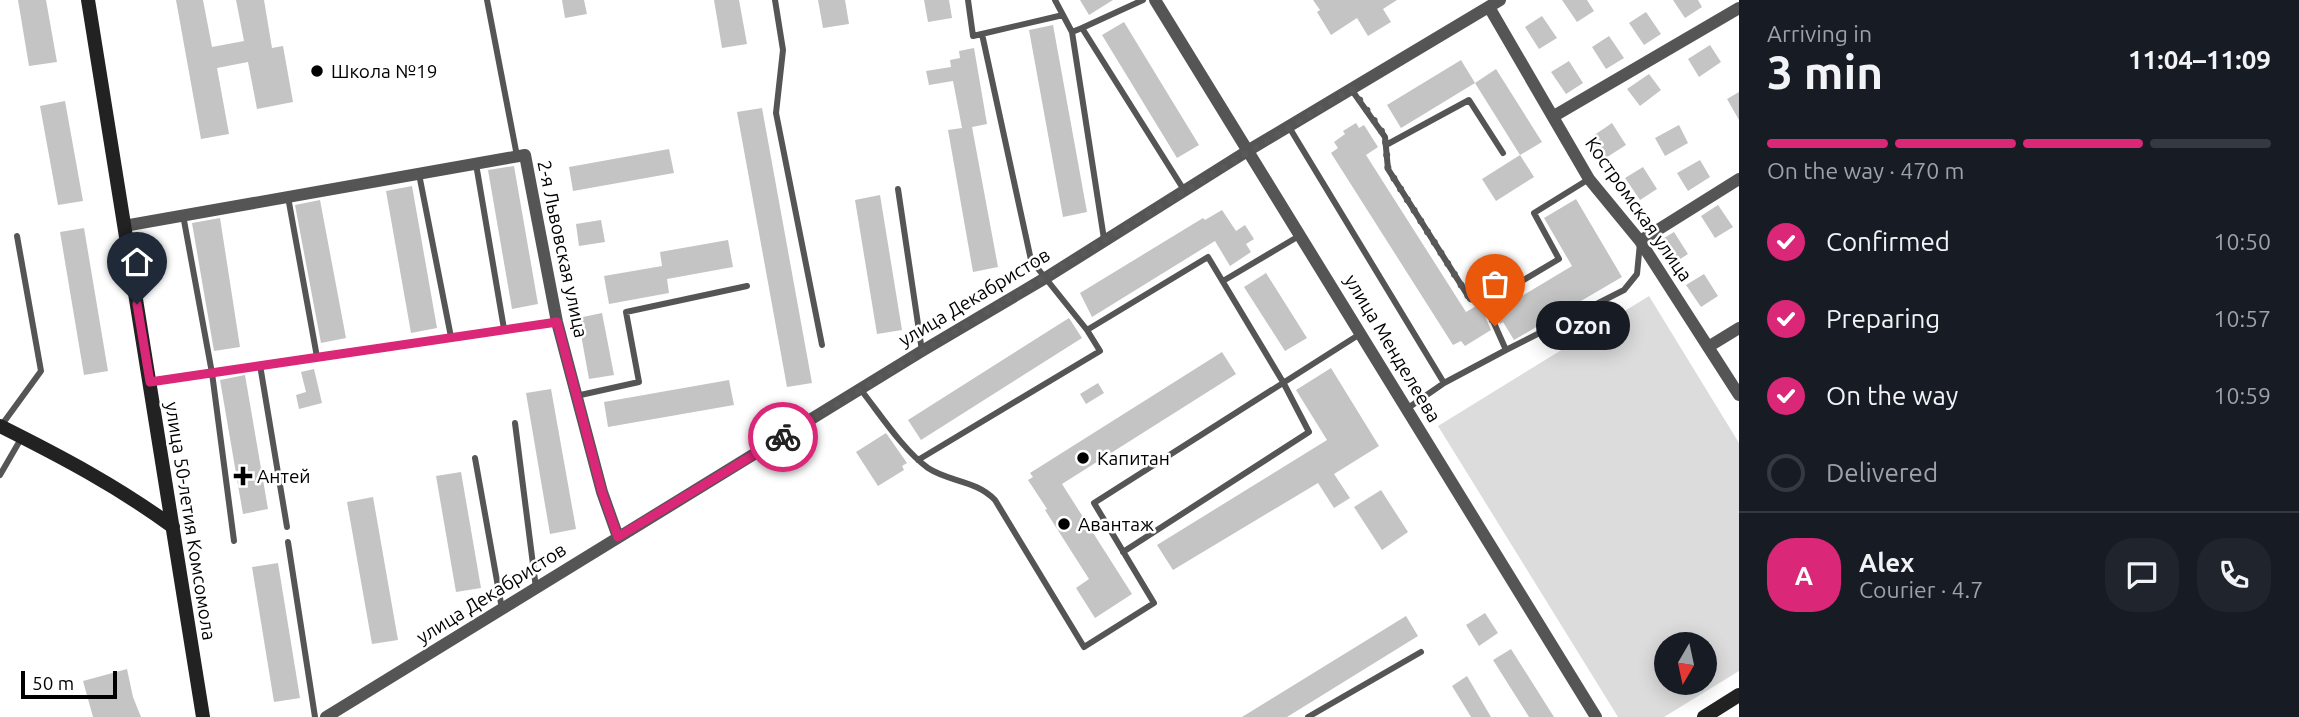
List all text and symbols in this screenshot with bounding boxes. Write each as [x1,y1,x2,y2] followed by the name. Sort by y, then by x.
[1767,21,1872,46] text: Arriving in
[2128,45,2271,74] text: 11:04–11:09
[1767,46,1883,98] text: 3 min
[331,60,438,82] place label: Школа №19
[309,63,325,79] marker: Школа №19
[1581,133,1697,285] street label: Костромская улица
[533,158,593,340] street label: 2-я Львовская улица
[1767,158,1964,183] text: On the way · 470 m
[1767,223,1805,261] icon: check
[1826,227,1950,256] text: Confirmed
[2213,229,2271,254] text: 10:50
[107,232,167,304] pin
[118,243,156,281] icon: home
[895,243,1053,351] street label: улица Декабристов
[1465,254,1525,326] pin
[1476,265,1514,303] icon: bag
[1340,270,1446,426] street label: улица Менделеева
[1767,300,1805,338] icon: check
[1537,302,1632,350] callout: Ozon
[1826,304,1940,333] text: Preparing
[2213,306,2271,331] text: 10:57
[1555,313,1611,338] text: Ozon
[1767,377,1805,415] icon: check
[1826,381,1958,410] text: On the way
[2213,383,2271,408] text: 10:59
[161,400,221,642] street label: улица 50-летия Комсомола
[748,402,818,472] courier
[764,418,802,456] icon: bike
[1097,447,1170,469] place label: Капитан
[1075,450,1091,466] marker: Капитан
[1826,458,1938,487] text: Delivered
[257,465,311,487] place label: Антей
[235,468,251,484] marker: Антей
[1078,513,1154,535] place label: Авантаж
[1056,516,1072,532] marker: Авантаж
[412,538,570,648] street label: улица Декабристов
[2105,538,2179,612] button: chat
[2197,538,2271,612] button: phone
[1859,548,1914,577] text: Alex
[1795,561,1813,590] text: A
[1859,577,1983,602] text: Courier · 4.7
[1654,632,1717,695] north arrow
[1654,632,1717,695] map controls
[21,668,117,700] scale bar
[32,672,74,694] text: 50 m

